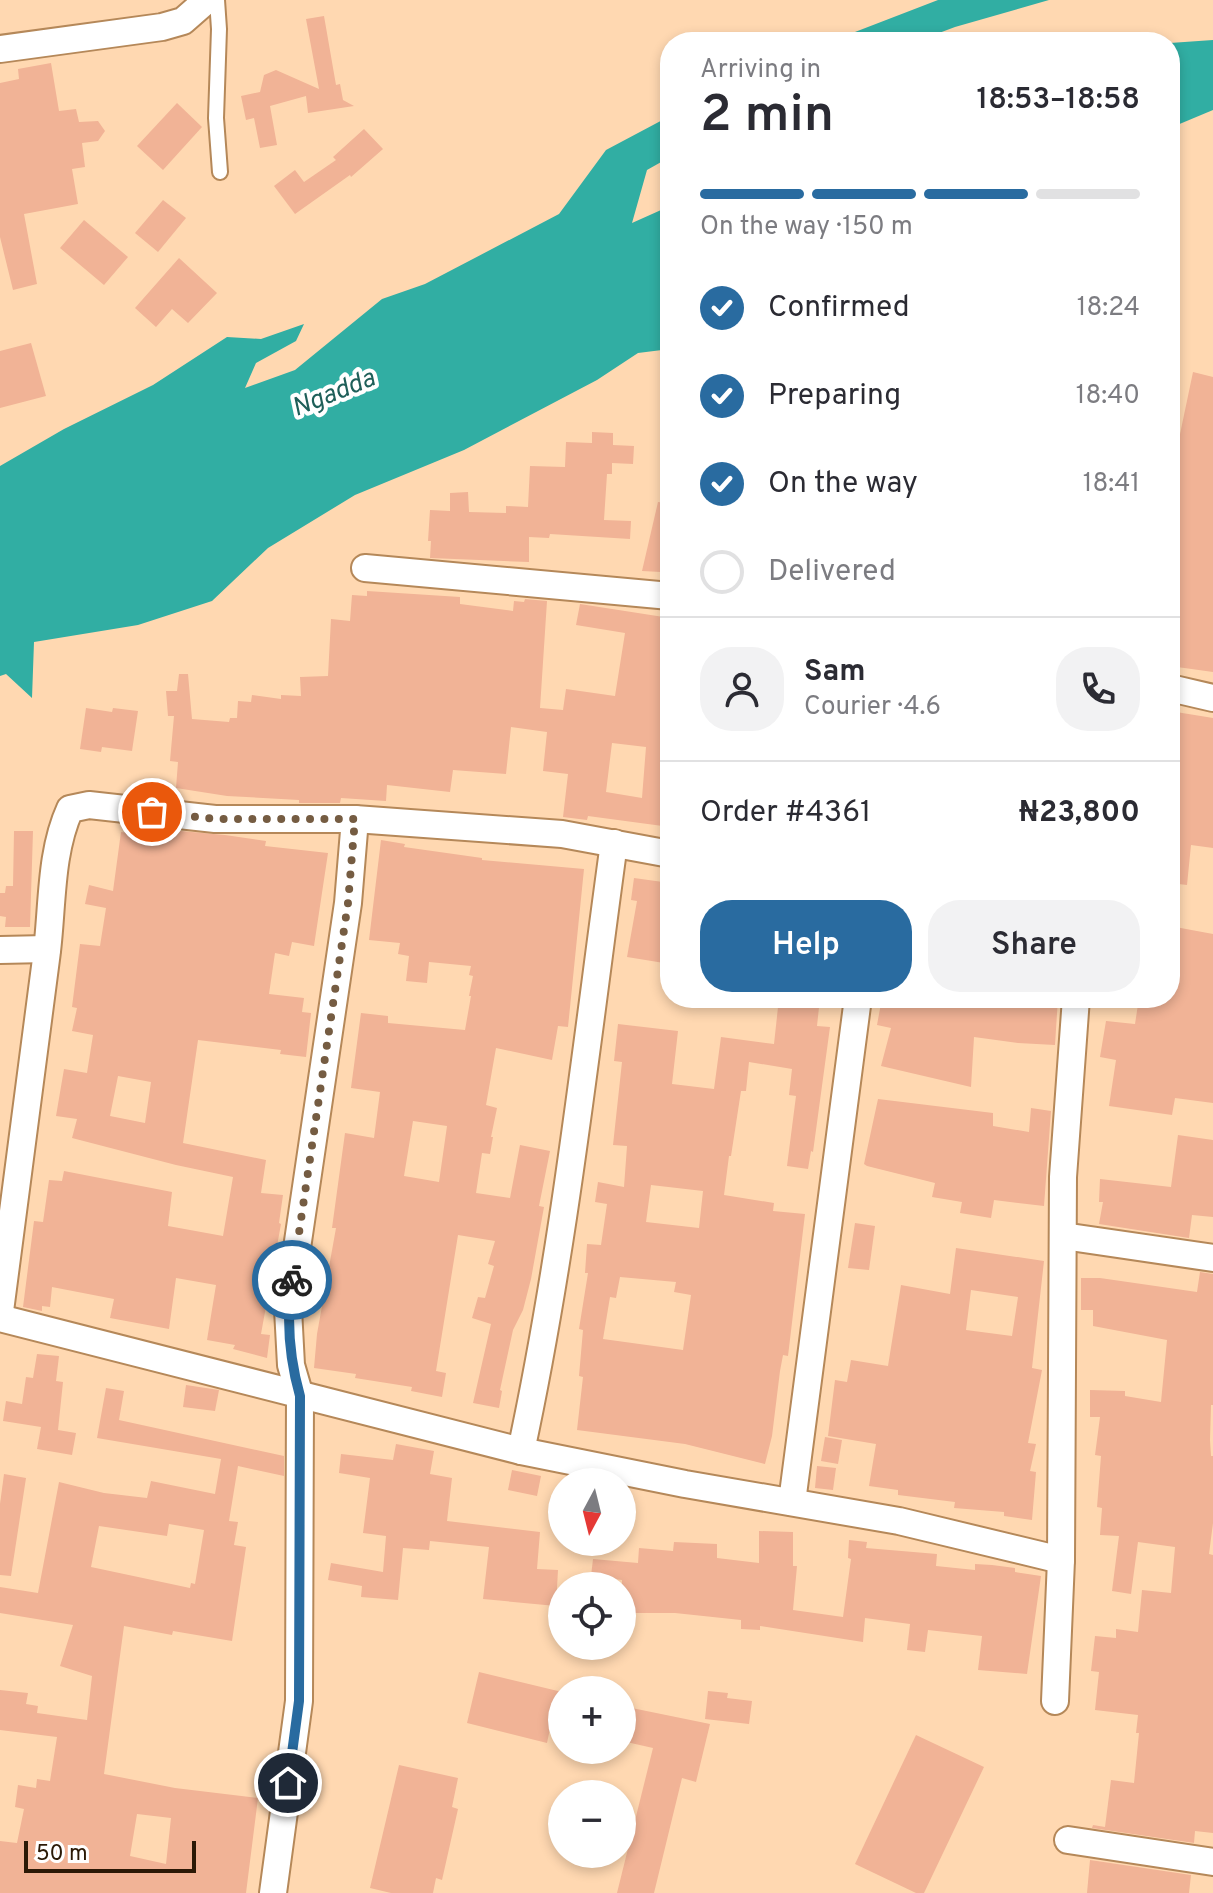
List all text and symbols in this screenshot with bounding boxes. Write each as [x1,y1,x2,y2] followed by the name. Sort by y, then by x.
[700,54,821,87] text: Arriving in
[976,82,1140,119] text: 18:53–18:58
[700,84,834,150] text: 2 min
[700,211,913,244] text: On the way · 150 m
[700,286,744,330] icon: check
[768,290,910,327] text: Confirmed
[1077,292,1140,325] text: 18:24
[287,363,381,426] water label: Ngadda
[700,374,744,418] icon: check
[768,378,901,415] text: Preparing
[1076,380,1140,413] text: 18:40
[700,462,744,506] icon: check
[768,466,918,503] text: On the way
[1083,468,1140,501] text: 18:41
[768,554,896,591] text: Delivered
[700,647,784,731] button: person
[1056,647,1140,731] button: phone
[804,654,866,691] text: Sam
[804,691,941,724] text: Courier · 4.6
[118,778,186,846] pin
[130,790,174,834] icon: bag
[700,795,871,832] text: Order #4361
[1019,795,1140,832] text: ₦23,800
[700,900,912,992] button: Help
[928,900,1140,992] button: Share
[252,1240,332,1320] courier
[270,1258,314,1302] icon: bike
[548,1468,636,1556] north arrow
[548,1468,636,1868] map controls
[548,1572,636,1660] button: locate
[548,1676,636,1764] button: +
[254,1749,322,1817] pin
[266,1761,310,1805] icon: home
[548,1780,636,1868] button: −
[24,1837,196,1873] scale bar
[36,1841,88,1868] text: 50 m

